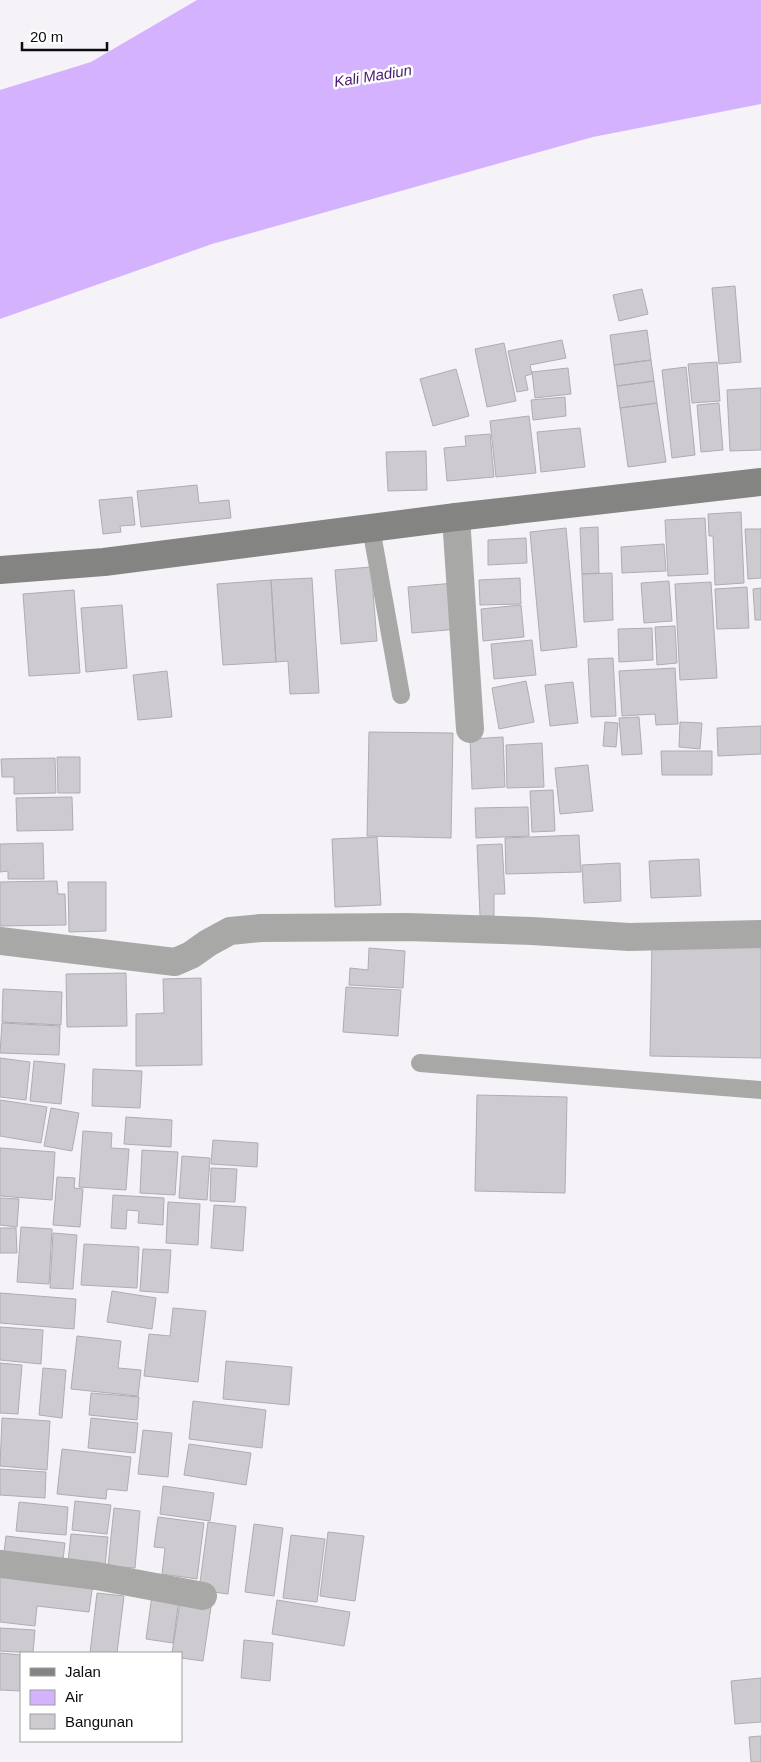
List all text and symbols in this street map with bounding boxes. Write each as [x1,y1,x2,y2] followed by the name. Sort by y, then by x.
[22,20,108,52] scale bar
[30,28,63,45] text: 20 m
[333,61,413,90] water label: Kali Madiun
[20,1652,182,1742] legend
[65,1663,101,1680] text: Jalan
[65,1688,83,1705] text: Air
[65,1713,133,1730] text: Bangunan

